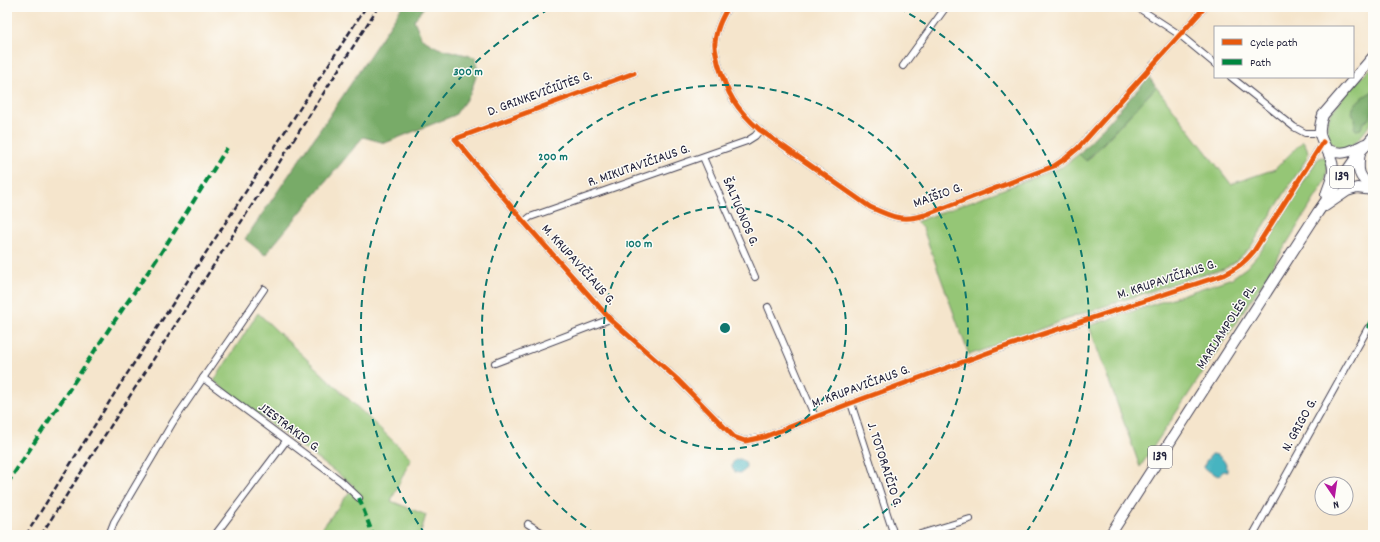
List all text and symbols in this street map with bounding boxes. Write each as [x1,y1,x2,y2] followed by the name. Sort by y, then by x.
[1214,26,1354,78] legend
[1250,35,1298,52] text: Cycle path
[1250,55,1271,72] text: Path
[453,64,483,81] text: 300 m
[485,66,595,122] street label: D. GRINKEVIČIŪTĖS G.
[585,139,693,193] street label: R. MIKUTAVIČIAUS G.
[538,149,568,166] text: 200 m
[1330,166,1354,188] road number: 139
[716,174,764,250] street label: ŠALTUONOS G.
[911,178,965,214] street label: MAIŠIO G.
[536,220,620,310] street label: M. KRUPAVIČIAUS G.
[626,236,652,253] text: 100 m
[1115,255,1219,305] street label: M. KRUPAVIČIAUS G.
[1192,280,1262,374] street label: MARIJAMPOLĖS PL.
[718,321,732,335] centre of rings
[809,360,913,414] street label: M. KRUPAVIČIAUS G.
[1277,395,1323,455] street label: N. GRIGO G.
[254,398,324,458] street label: JIESTRAKIO G.
[861,420,907,510] street label: J. TOTORAIČIO G.
[1148,446,1172,468] road number: 139
[1314,476,1354,516] north arrow
[1331,495,1340,512] text: N

